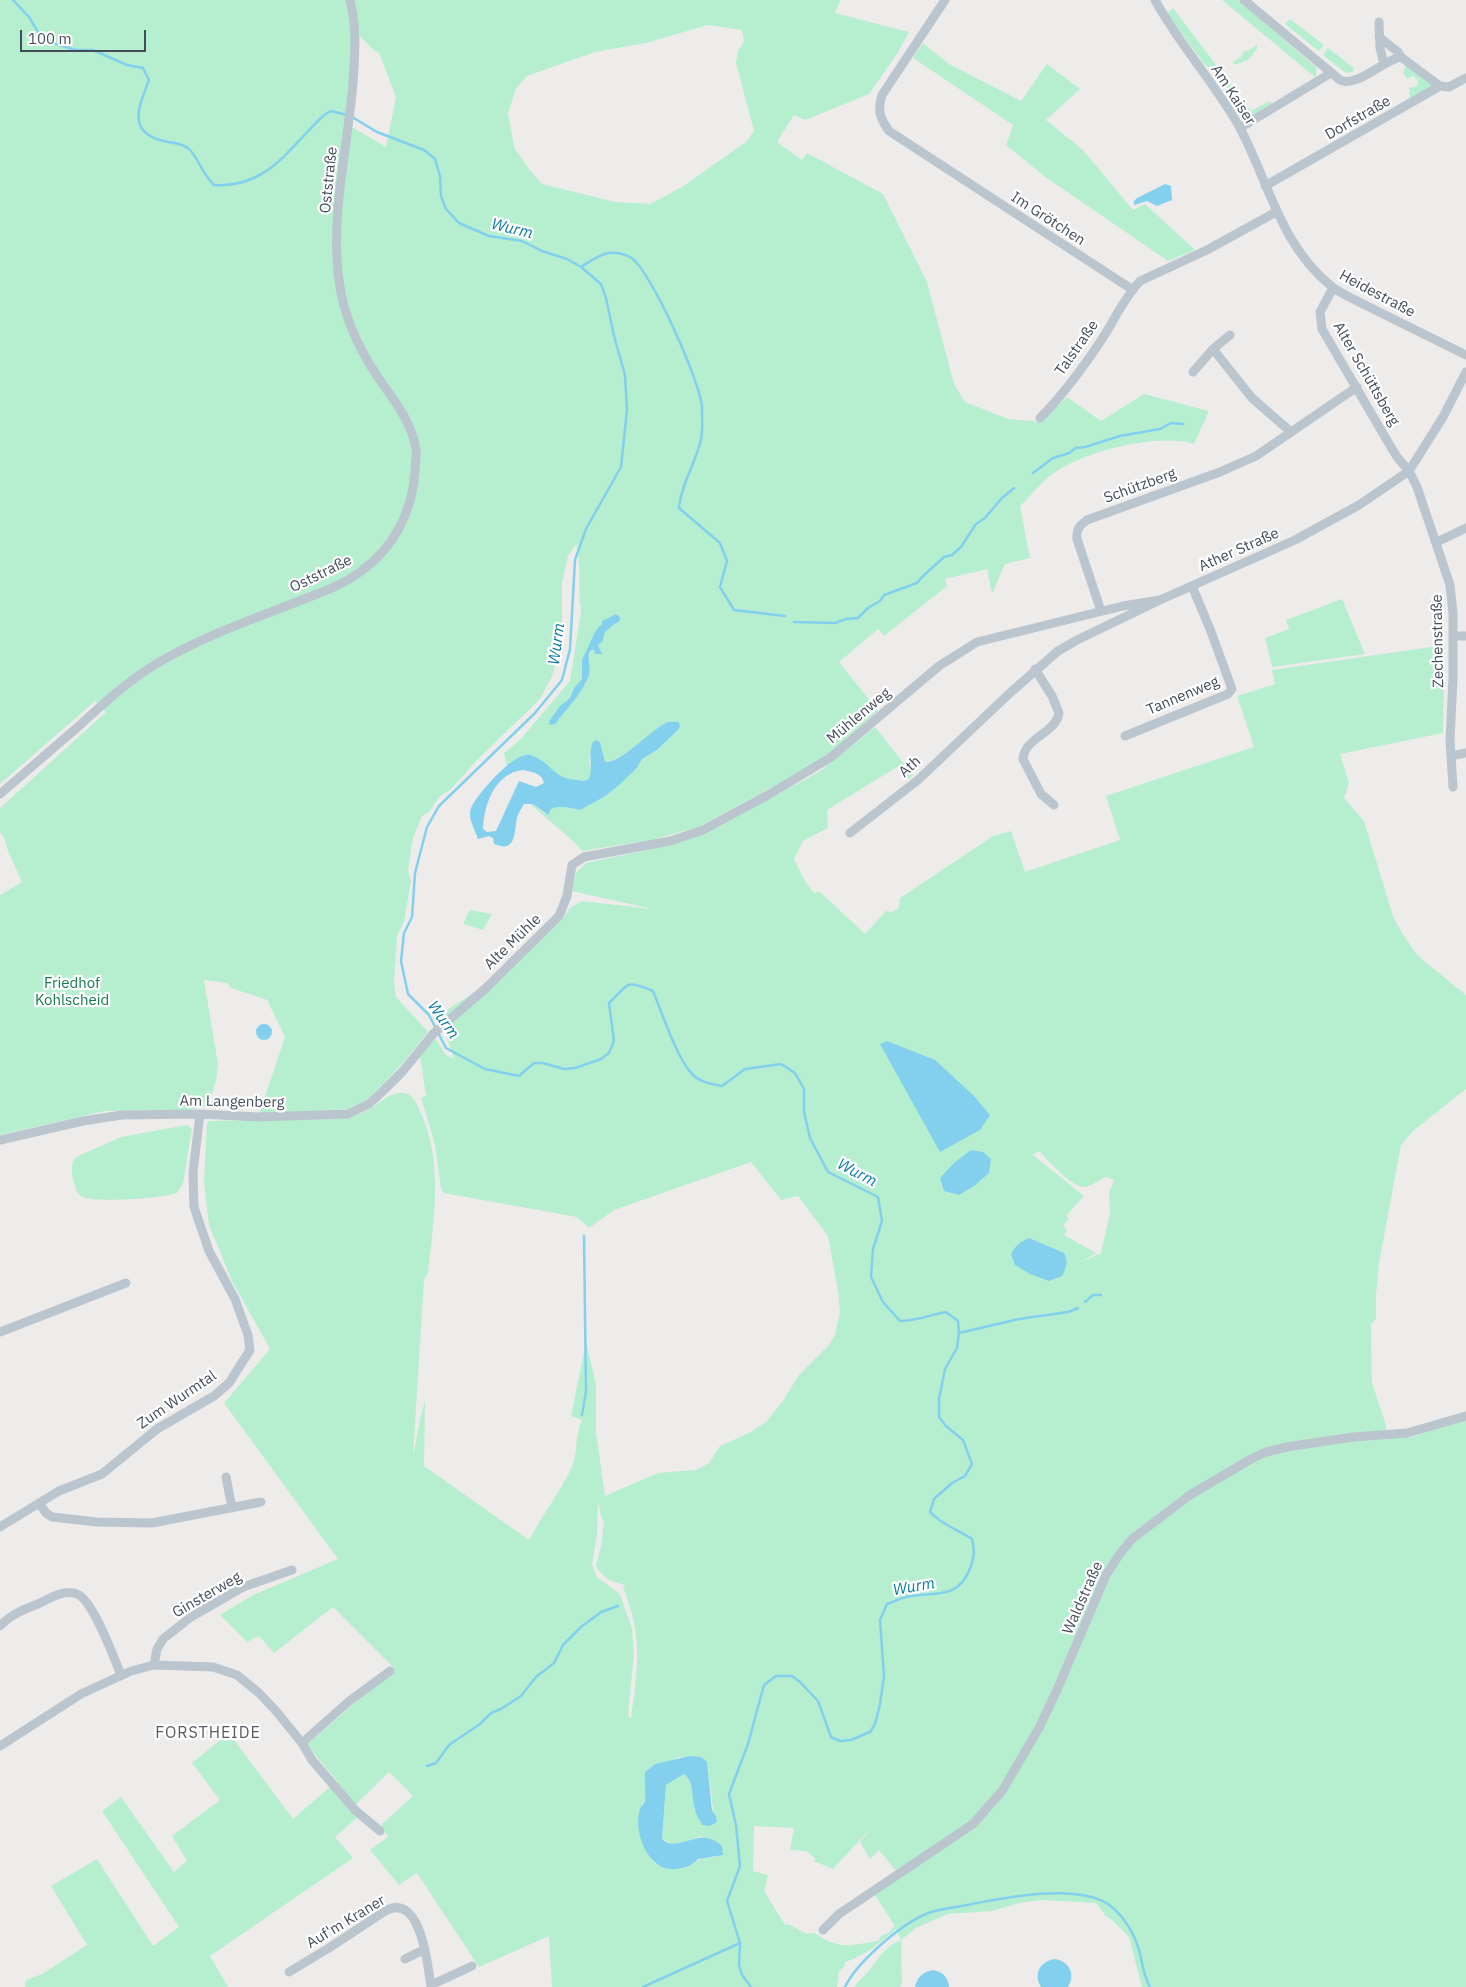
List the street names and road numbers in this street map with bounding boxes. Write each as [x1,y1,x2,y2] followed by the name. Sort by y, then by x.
[1207,61,1259,129] street label: Am Kaiser
[1322,92,1394,144] street label: Dorfstraße
[317,146,341,214] street label: Oststraße
[1007,188,1089,250] street label: Im Grötchen
[1336,267,1418,321] street label: Heidestraße
[1051,317,1103,379] street label: Talstraße
[1329,319,1403,429] street label: Alter Schüttsberg
[1101,465,1179,507] street label: Schützberg
[1196,524,1282,576] street label: Ather Straße
[287,551,355,597] street label: Oststraße
[1428,594,1448,688] street label: Zechenstraße
[1144,673,1222,719] street label: Tannenweg
[824,684,894,748] street label: Mühlenweg
[895,753,925,781] street label: Ath
[481,910,545,974] street label: Alte Mühle
[179,1092,285,1112] street label: Am Langenberg
[134,1367,220,1433] street label: Zum Wurmtal
[1059,1559,1107,1637] street label: Waldstraße
[169,1568,245,1622] street label: Ginsterweg
[303,1891,389,1953] street label: Auf'm Kraner

